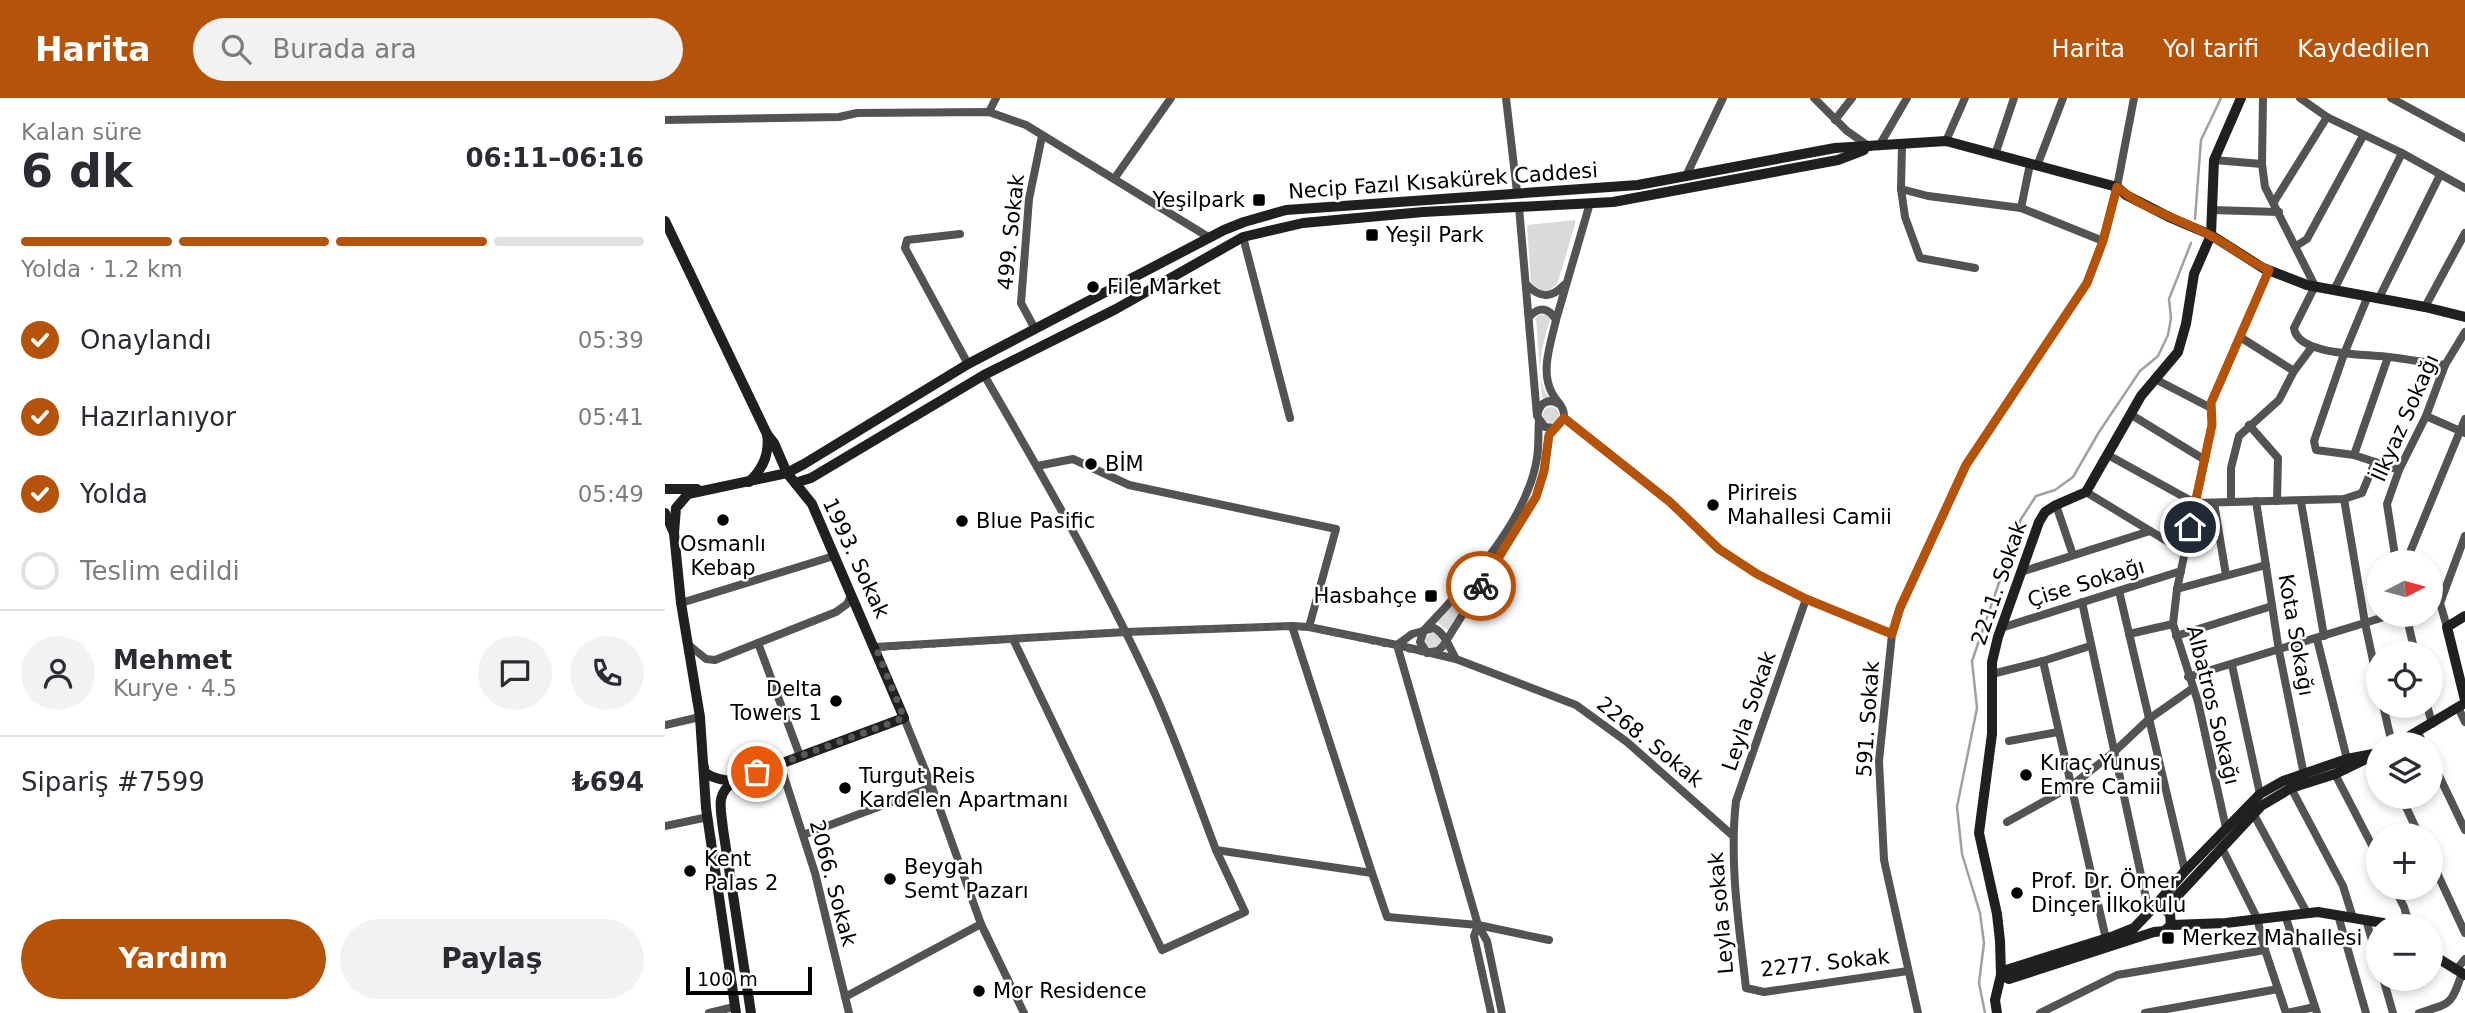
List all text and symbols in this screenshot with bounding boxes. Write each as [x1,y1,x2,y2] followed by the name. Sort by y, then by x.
[193,18,683,81] search box
[35,30,151,69] text: Harita
[217,30,255,68] icon: search
[273,34,417,64] text: Burada ara
[2052,35,2125,63] text: Harita
[2163,35,2259,63] text: Yol tarifi
[2297,35,2430,63] text: Kaydedilen
[21,119,142,145] text: Kalan süre
[465,143,644,173] text: 06:11–06:16
[21,144,133,198] text: 6 dk
[1287,158,1599,204] street label: Necip Fazıl Kısakürek Caddesi
[993,172,1029,291] street label: 499. Sokak
[1151,188,1246,212] place label: Yeşilpark
[1251,192,1267,208] marker: Yeşilpark
[1385,223,1484,247] place label: Yeşil Park
[1364,227,1380,243] marker: Yeşil Park
[21,256,183,282] text: Yolda · 1.2 km
[1107,275,1221,299] place label: File Market
[1085,279,1101,295] marker: File Market
[21,321,59,359] icon: check
[80,325,212,355] text: Onaylandı
[578,327,644,353] text: 05:39
[2365,350,2444,485] street label: İlkyaz Sokağı
[21,398,59,436] icon: check
[80,402,236,432] text: Hazırlanıyor
[578,404,644,430] text: 05:41
[1105,451,1144,476] place label: BİM
[1083,456,1099,472] marker: BİM
[21,475,59,513] icon: check
[80,479,148,509] text: Yolda
[578,481,644,507] text: 05:49
[1727,481,1892,529] place label: Pirireis Mahallesi Camii
[818,494,895,623] street label: 1993. Sokak
[1705,497,1721,513] marker: Pirireis Mahallesi Camii
[2160,497,2220,557] pin
[2171,508,2209,546] icon: home
[976,509,1095,533] place label: Blue Pasific
[715,512,731,528] marker: Osmanlı Kebap
[954,513,970,529] marker: Blue Pasific
[1967,517,2032,648] street label: 2211. Sokak
[680,532,766,580] place label: Osmanlı Kebap
[2366,550,2443,626] north arrow
[2366,550,2443,991] map controls
[1446,551,1516,621] courier
[2025,554,2147,612] street label: Çise Sokağı
[80,556,240,586] text: Teslim edildi
[1462,567,1500,605] icon: bike
[2273,572,2319,698] street label: Kota Sokağı
[1313,584,1417,608] place label: Hasbahçe
[1423,588,1439,604] marker: Hasbahçe
[2182,623,2244,787] street label: Albatros Sokağı
[21,636,95,710] button: person
[478,636,552,710] button: chat
[570,636,644,710] button: phone
[2366,641,2443,718] button: locate
[113,645,232,675] text: Mehmet
[1717,647,1781,774] street label: Leyla Sokak
[1852,659,1884,778] street label: 591. Sokak
[113,675,237,701] text: Kurye · 4.5
[729,677,822,725] place label: Delta Towers 1
[1592,692,1709,793] street label: 2268. Sokak
[828,693,844,709] marker: Delta Towers 1
[2366,732,2443,809] button: layers
[727,742,787,802] pin
[2040,751,2161,799] place label: Kıraç Yunus Emre Camii
[738,753,776,791] icon: bag
[858,764,1068,812] place label: Turgut Reis Kardelen Apartmanı
[21,767,205,797] text: Sipariş #7599
[572,767,644,797] text: ₺694
[2018,767,2034,783] marker: Kıraç Yunus Emre Camii
[837,780,853,796] marker: Turgut Reis Kardelen Apartmanı
[805,817,862,950] street label: 2066. Sokak
[2366,823,2443,900] button: +
[704,847,778,895] place label: Kent Palas 2
[1704,850,1738,975] street label: Leyla sokak
[904,855,1029,903] place label: Beygah Semt Pazarı
[682,863,698,879] marker: Kent Palas 2
[2031,868,2186,917] place label: Prof. Dr. Ömer Dinçer İlkokulu
[882,871,898,887] marker: Beygah Semt Pazarı
[2009,885,2025,901] marker: Prof. Dr. Ömer Dinçer İlkokulu
[2366,914,2443,991] button: −
[21,919,326,999] button: Yardım
[340,919,644,999] button: Paylaş
[2182,926,2362,950] place label: Merkez Mahallesi
[2160,930,2176,946] marker: Merkez Mahallesi
[1759,944,1892,982] street label: 2277. Sokak
[686,964,812,996] scale bar
[697,968,758,990] text: 100 m
[993,979,1147,1003] place label: Mor Residence
[971,983,987,999] marker: Mor Residence

